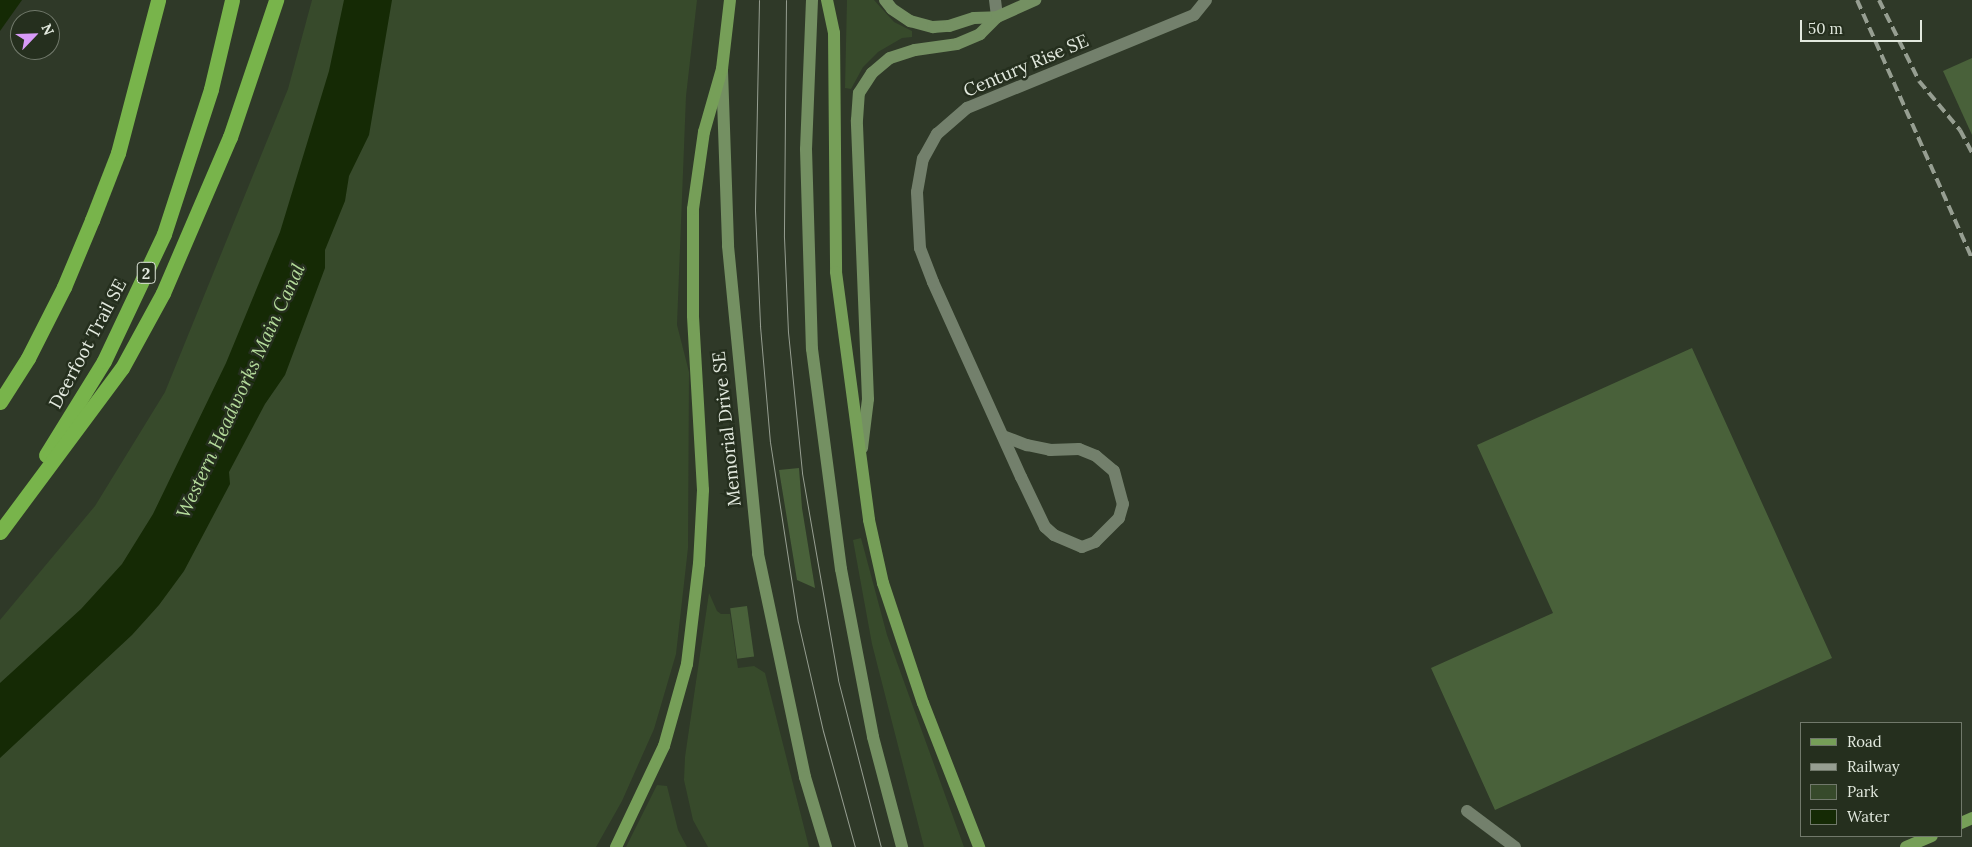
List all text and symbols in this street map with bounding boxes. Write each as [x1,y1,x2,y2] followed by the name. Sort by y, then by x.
[10,10,60,60] north arrow
[1802,10,1924,42] scale bar
[1808,19,1843,38] text: 50 m
[37,21,58,38] text: N
[960,30,1092,102] street label: Century Rise SE
[136,260,156,286] road number: 2
[172,260,310,522] water label: Western Headworks Main Canal
[45,276,131,412] street label: Deerfoot Trail SE
[708,350,746,508] street label: Memorial Drive SE
[1800,722,1962,837] legend
[1847,732,1882,751] text: Road
[1847,757,1900,776] text: Railway
[1847,782,1878,801] text: Park
[1847,807,1889,826] text: Water

